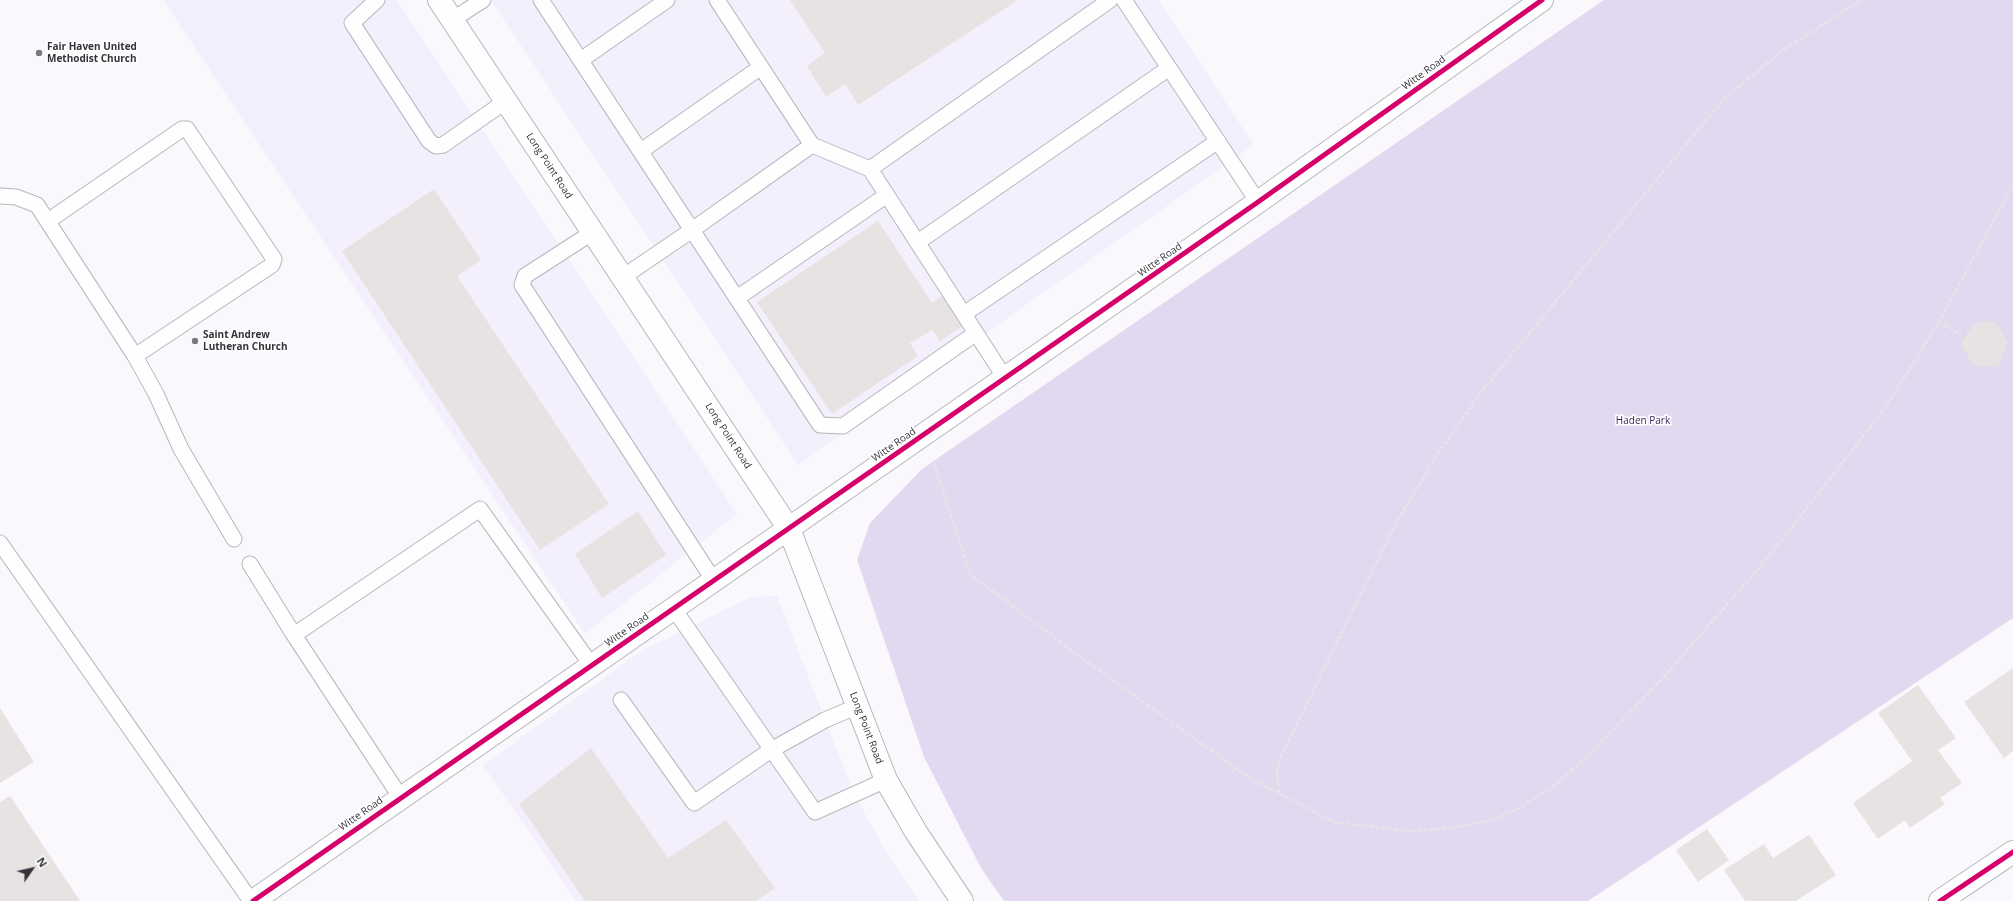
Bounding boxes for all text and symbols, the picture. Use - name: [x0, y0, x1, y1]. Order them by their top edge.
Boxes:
- place label: Fair Haven United Methodist Church: [47, 41, 137, 64]
- marker: Fair Haven United Methodist Church: [34, 48, 44, 58]
- street label: Witte Road: [1400, 53, 1448, 93]
- street label: Long Point Road: [523, 131, 575, 201]
- street label: Witte Road: [1136, 240, 1184, 280]
- place label: Saint Andrew Lutheran Church: [203, 329, 288, 352]
- marker: Saint Andrew Lutheran Church: [190, 336, 200, 346]
- street label: Long Point Road: [702, 401, 754, 471]
- park label: Haden Park: [1616, 415, 1670, 427]
- street label: Witte Road: [870, 425, 918, 465]
- street label: Witte Road: [603, 610, 651, 650]
- street label: Long Point Road: [847, 690, 885, 766]
- street label: Witte Road: [337, 794, 385, 834]
- north arrow: [12, 849, 52, 889]
- text: N: [34, 854, 51, 870]

